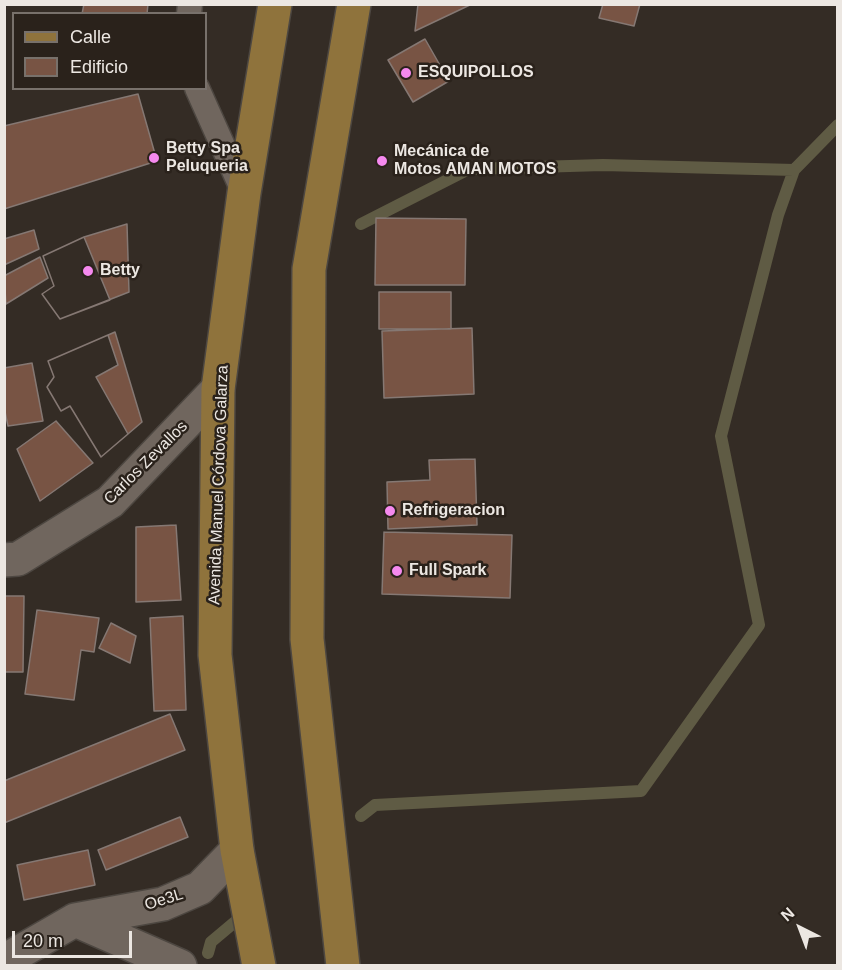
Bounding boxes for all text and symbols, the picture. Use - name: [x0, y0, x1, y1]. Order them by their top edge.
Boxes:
- legend: [12, 12, 207, 90]
- text: Calle: [70, 27, 111, 47]
- text: Edificio: [70, 57, 128, 77]
- place label: ESQUIPOLLOS: [418, 63, 534, 83]
- marker: ESQUIPOLLOS: [399, 66, 413, 80]
- place label: Betty Spa Peluqueria: [166, 139, 248, 177]
- place label: Mecánica de Motos AMAN MOTOS: [394, 142, 556, 180]
- marker: Betty Spa Peluqueria: [147, 151, 161, 165]
- marker: Mecánica de Motos AMAN MOTOS: [375, 154, 389, 168]
- place label: Betty: [100, 261, 140, 281]
- marker: Betty: [81, 264, 95, 278]
- street label: Avenida Manuel Córdova Galarza: [205, 365, 233, 605]
- street label: Carlos Zevallos: [100, 417, 192, 509]
- place label: Refrigeracion: [402, 501, 505, 521]
- marker: Refrigeracion: [383, 504, 397, 518]
- place label: Full Spark: [409, 561, 486, 581]
- marker: Full Spark: [390, 564, 404, 578]
- street label: Oe3L: [142, 885, 186, 915]
- north arrow: [770, 898, 830, 958]
- text: N: [778, 904, 798, 924]
- scale bar: [15, 919, 135, 957]
- text: 20 m: [23, 931, 63, 951]

